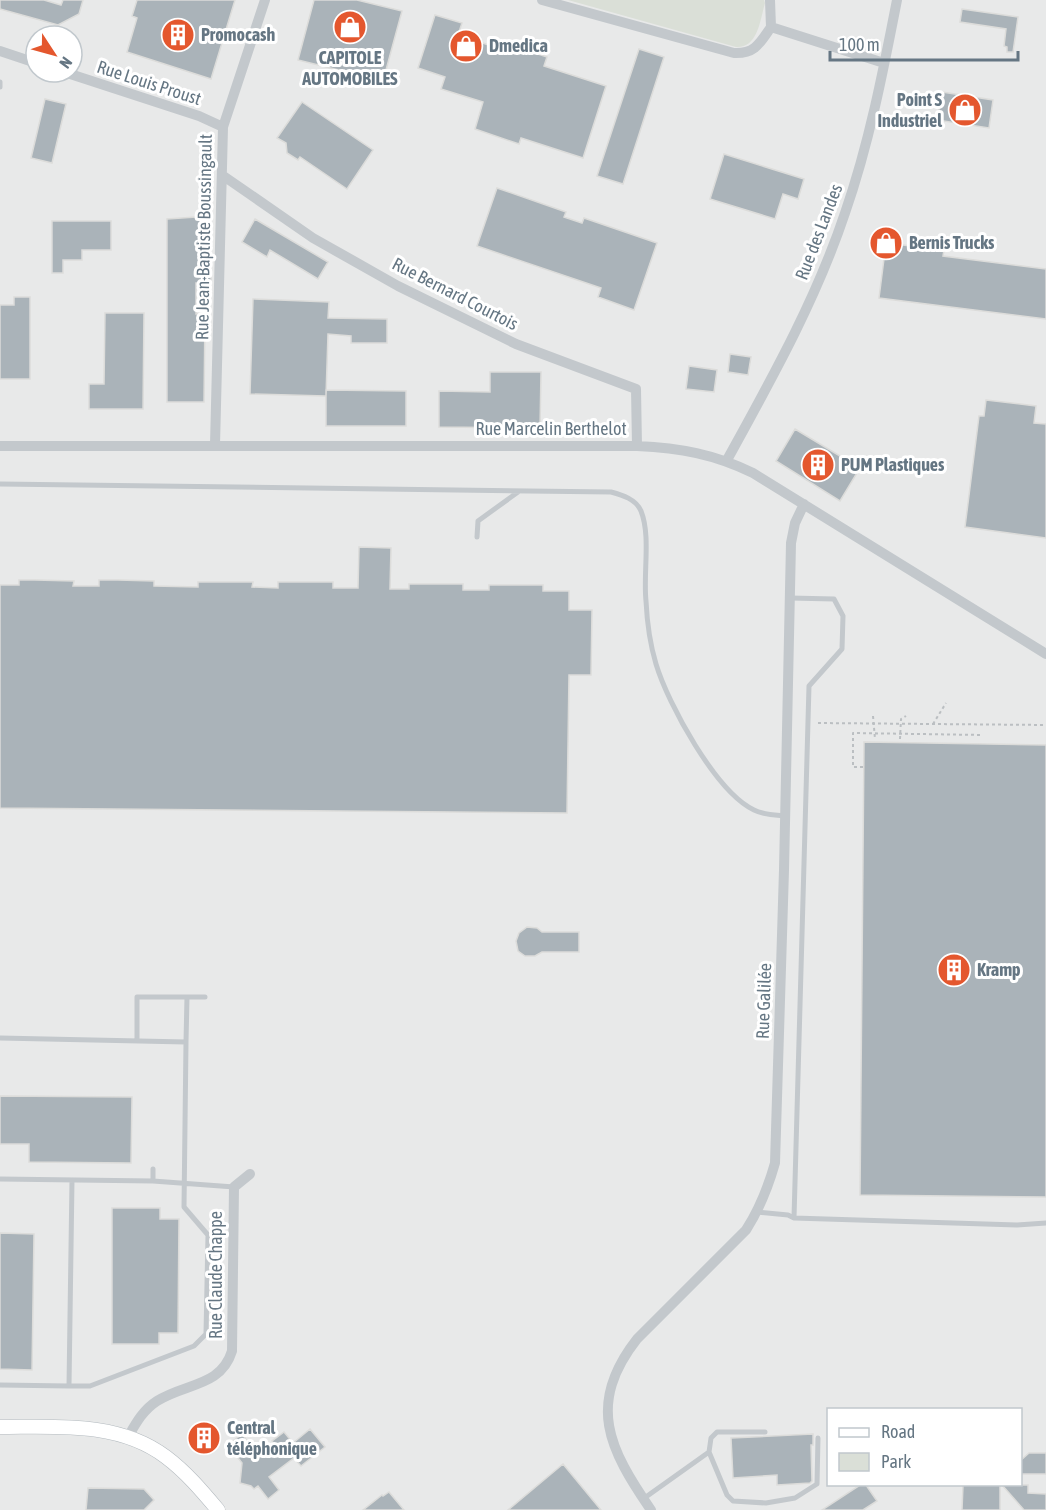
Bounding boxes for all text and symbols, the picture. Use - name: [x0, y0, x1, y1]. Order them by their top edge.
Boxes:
- shop icon: CAPITOLE AUTOMOBILES: [332, 9, 368, 45]
- building icon: Promocash: [160, 17, 196, 53]
- north arrow: [24, 24, 84, 84]
- place label: Promocash: [201, 24, 275, 45]
- scale bar: [830, 24, 1018, 62]
- shop icon: Dmedica: [448, 28, 484, 64]
- text: 100 m: [839, 34, 880, 55]
- place label: Dmedica: [489, 35, 548, 56]
- place label: CAPITOLE AUTOMOBILES: [301, 47, 398, 89]
- text: N: [56, 54, 76, 72]
- street label: Rue Louis Proust: [94, 56, 204, 109]
- place label: Point S Industriel: [878, 89, 942, 131]
- shop icon: Point S Industriel: [947, 92, 983, 128]
- street label: Rue Jean-Baptiste Boussingault: [191, 134, 216, 340]
- street label: Rue des Landes: [791, 181, 846, 283]
- shop icon: Bernis Trucks: [868, 225, 904, 261]
- place label: Bernis Trucks: [909, 232, 995, 253]
- street label: Rue Bernard Courtois: [389, 253, 522, 334]
- street label: Rue Marcelin Berthelot: [475, 418, 627, 439]
- building icon: PUM Plastiques: [800, 447, 836, 483]
- place label: PUM Plastiques: [841, 454, 945, 475]
- building icon: Kramp: [936, 952, 972, 988]
- place label: Kramp: [977, 959, 1021, 980]
- street label: Rue Galilée: [752, 963, 775, 1039]
- street label: Rue Claude Chappe: [205, 1211, 226, 1339]
- legend: [827, 1408, 1022, 1486]
- place label: Central téléphonique: [226, 1417, 317, 1459]
- building icon: Central téléphonique: [186, 1420, 222, 1456]
- text: Road: [881, 1421, 915, 1442]
- text: Park: [881, 1451, 911, 1472]

